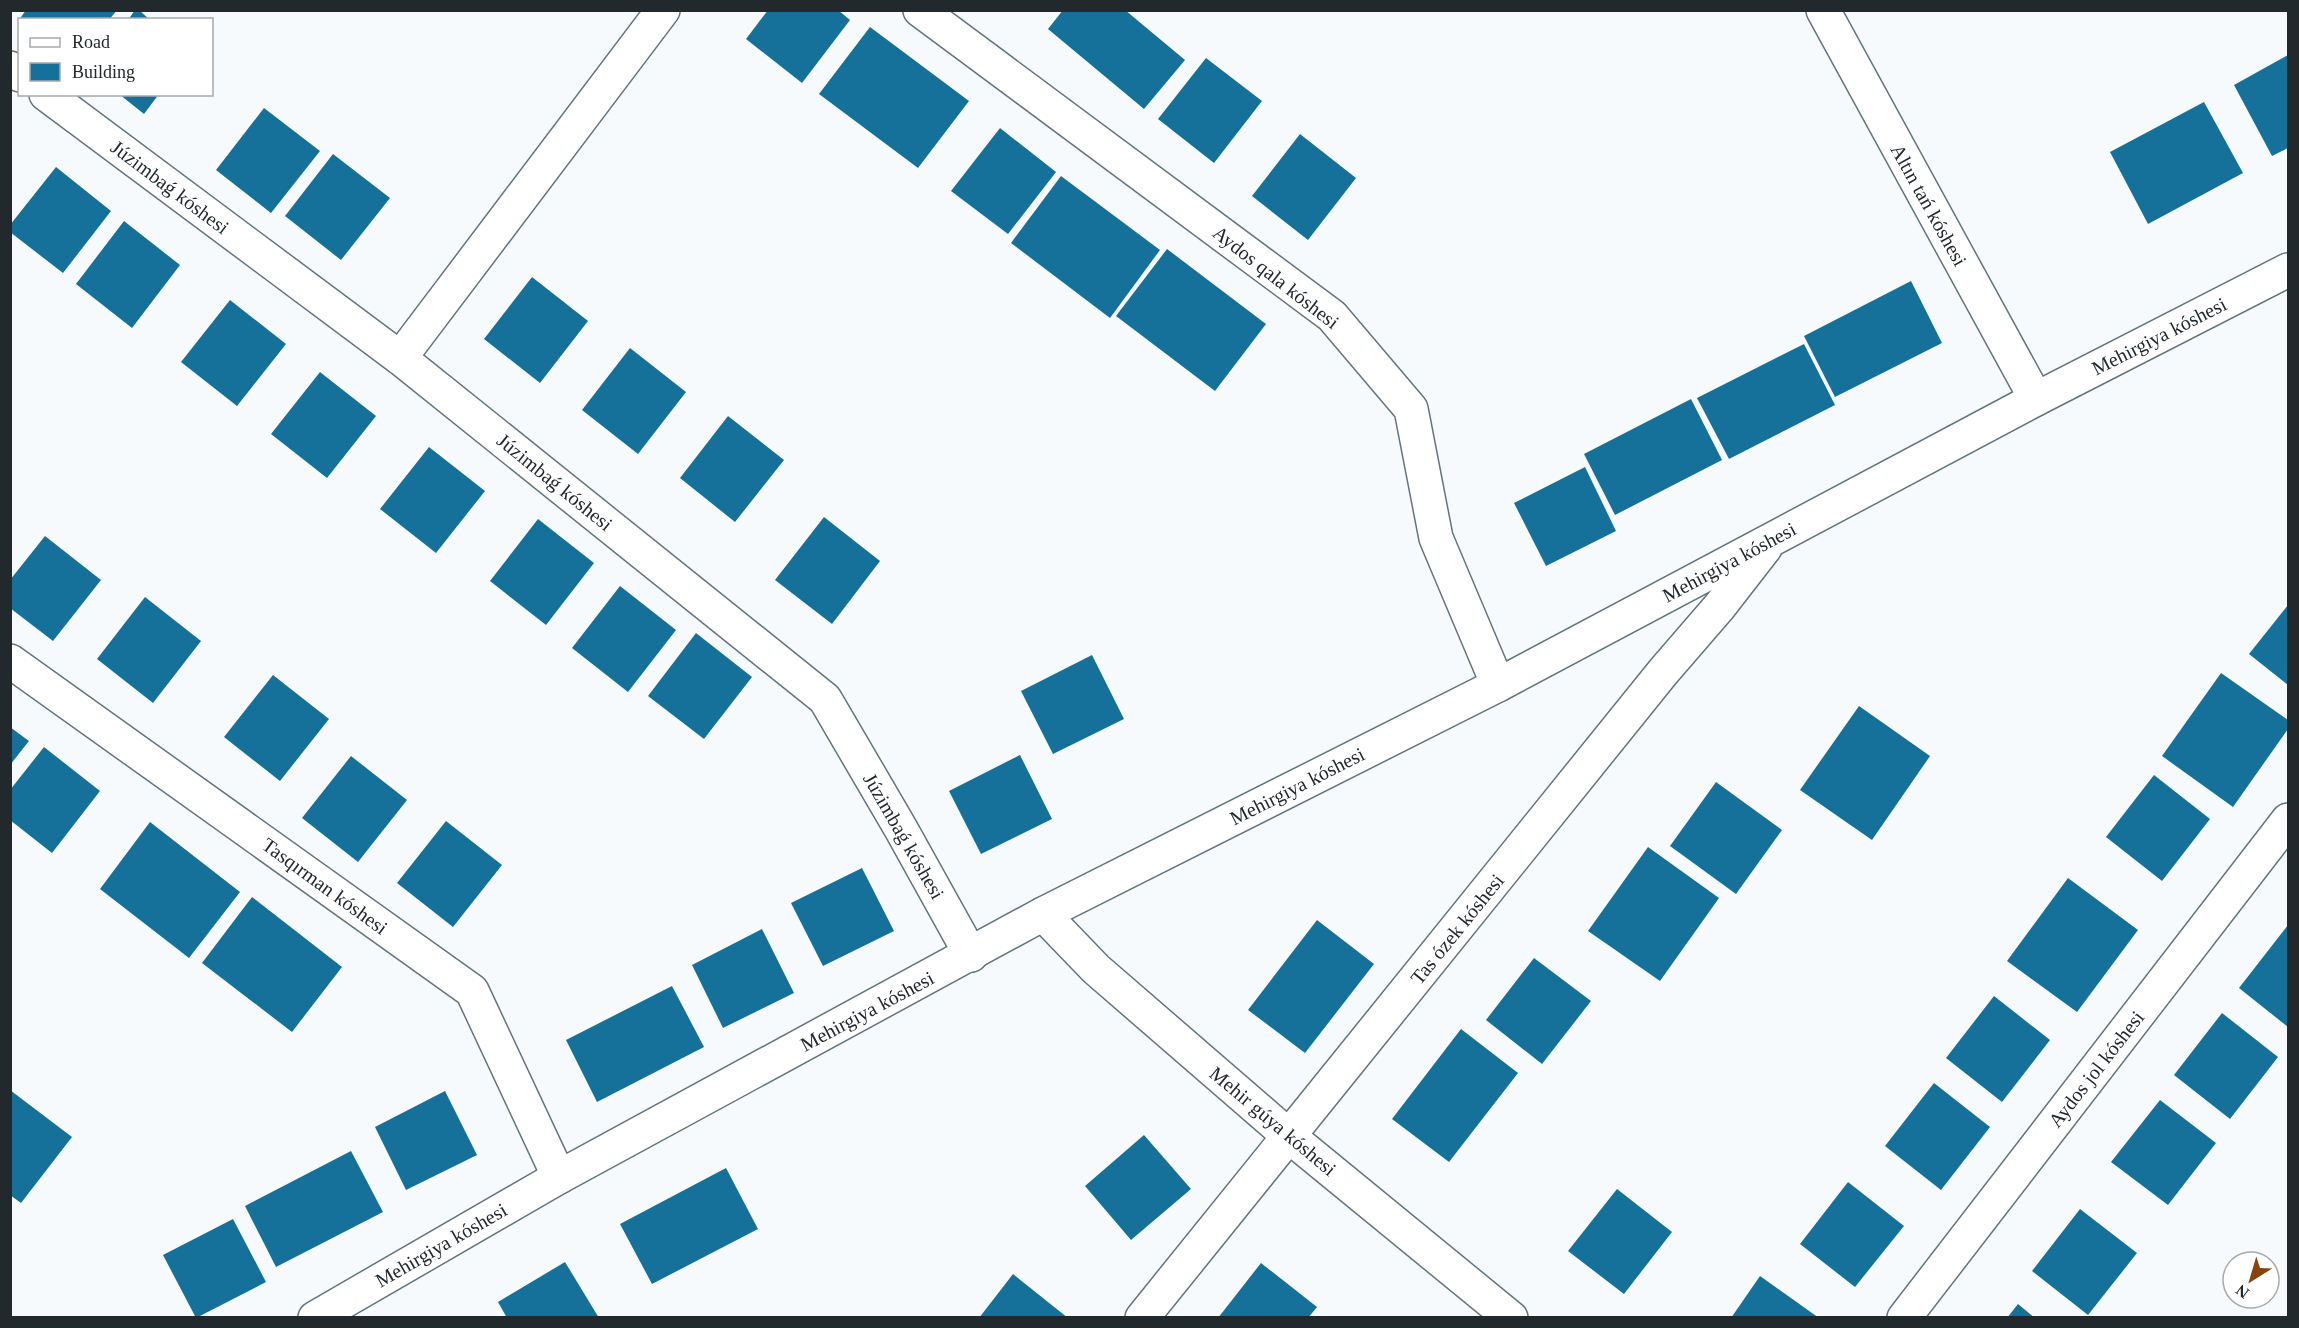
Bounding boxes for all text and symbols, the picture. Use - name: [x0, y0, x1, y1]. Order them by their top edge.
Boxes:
- legend: [18, 18, 213, 96]
- text: Road: [72, 32, 110, 52]
- text: Building: [72, 62, 135, 82]
- street label: Júzimbaǵ kóshesi: [106, 136, 234, 239]
- street label: Altın tań kóshesi: [1887, 140, 1972, 270]
- street label: Aydos qala kóshesi: [1208, 221, 1344, 334]
- street label: Mehirgiya kóshesi: [2088, 292, 2231, 380]
- street label: Júzimbaǵ kóshesi: [492, 429, 617, 536]
- street label: Mehirgiya kóshesi: [1659, 517, 1800, 607]
- street label: Mehirgiya kóshesi: [1226, 742, 1369, 830]
- street label: Júzimbaǵ kóshesi: [858, 769, 949, 904]
- street label: Tasqırman kóshesi: [258, 833, 392, 940]
- street label: Tas ózek kóshesi: [1406, 869, 1508, 988]
- street label: Mehirgiya kóshesi: [797, 966, 938, 1056]
- street label: Aydos jol kóshesi: [2044, 1006, 2149, 1132]
- street label: Mehir gúyа kóshesi: [1205, 1062, 1341, 1181]
- street label: Mehirgiya kóshesi: [371, 1198, 511, 1292]
- north arrow: [2221, 1250, 2281, 1310]
- text: N: [2232, 1281, 2252, 1302]

